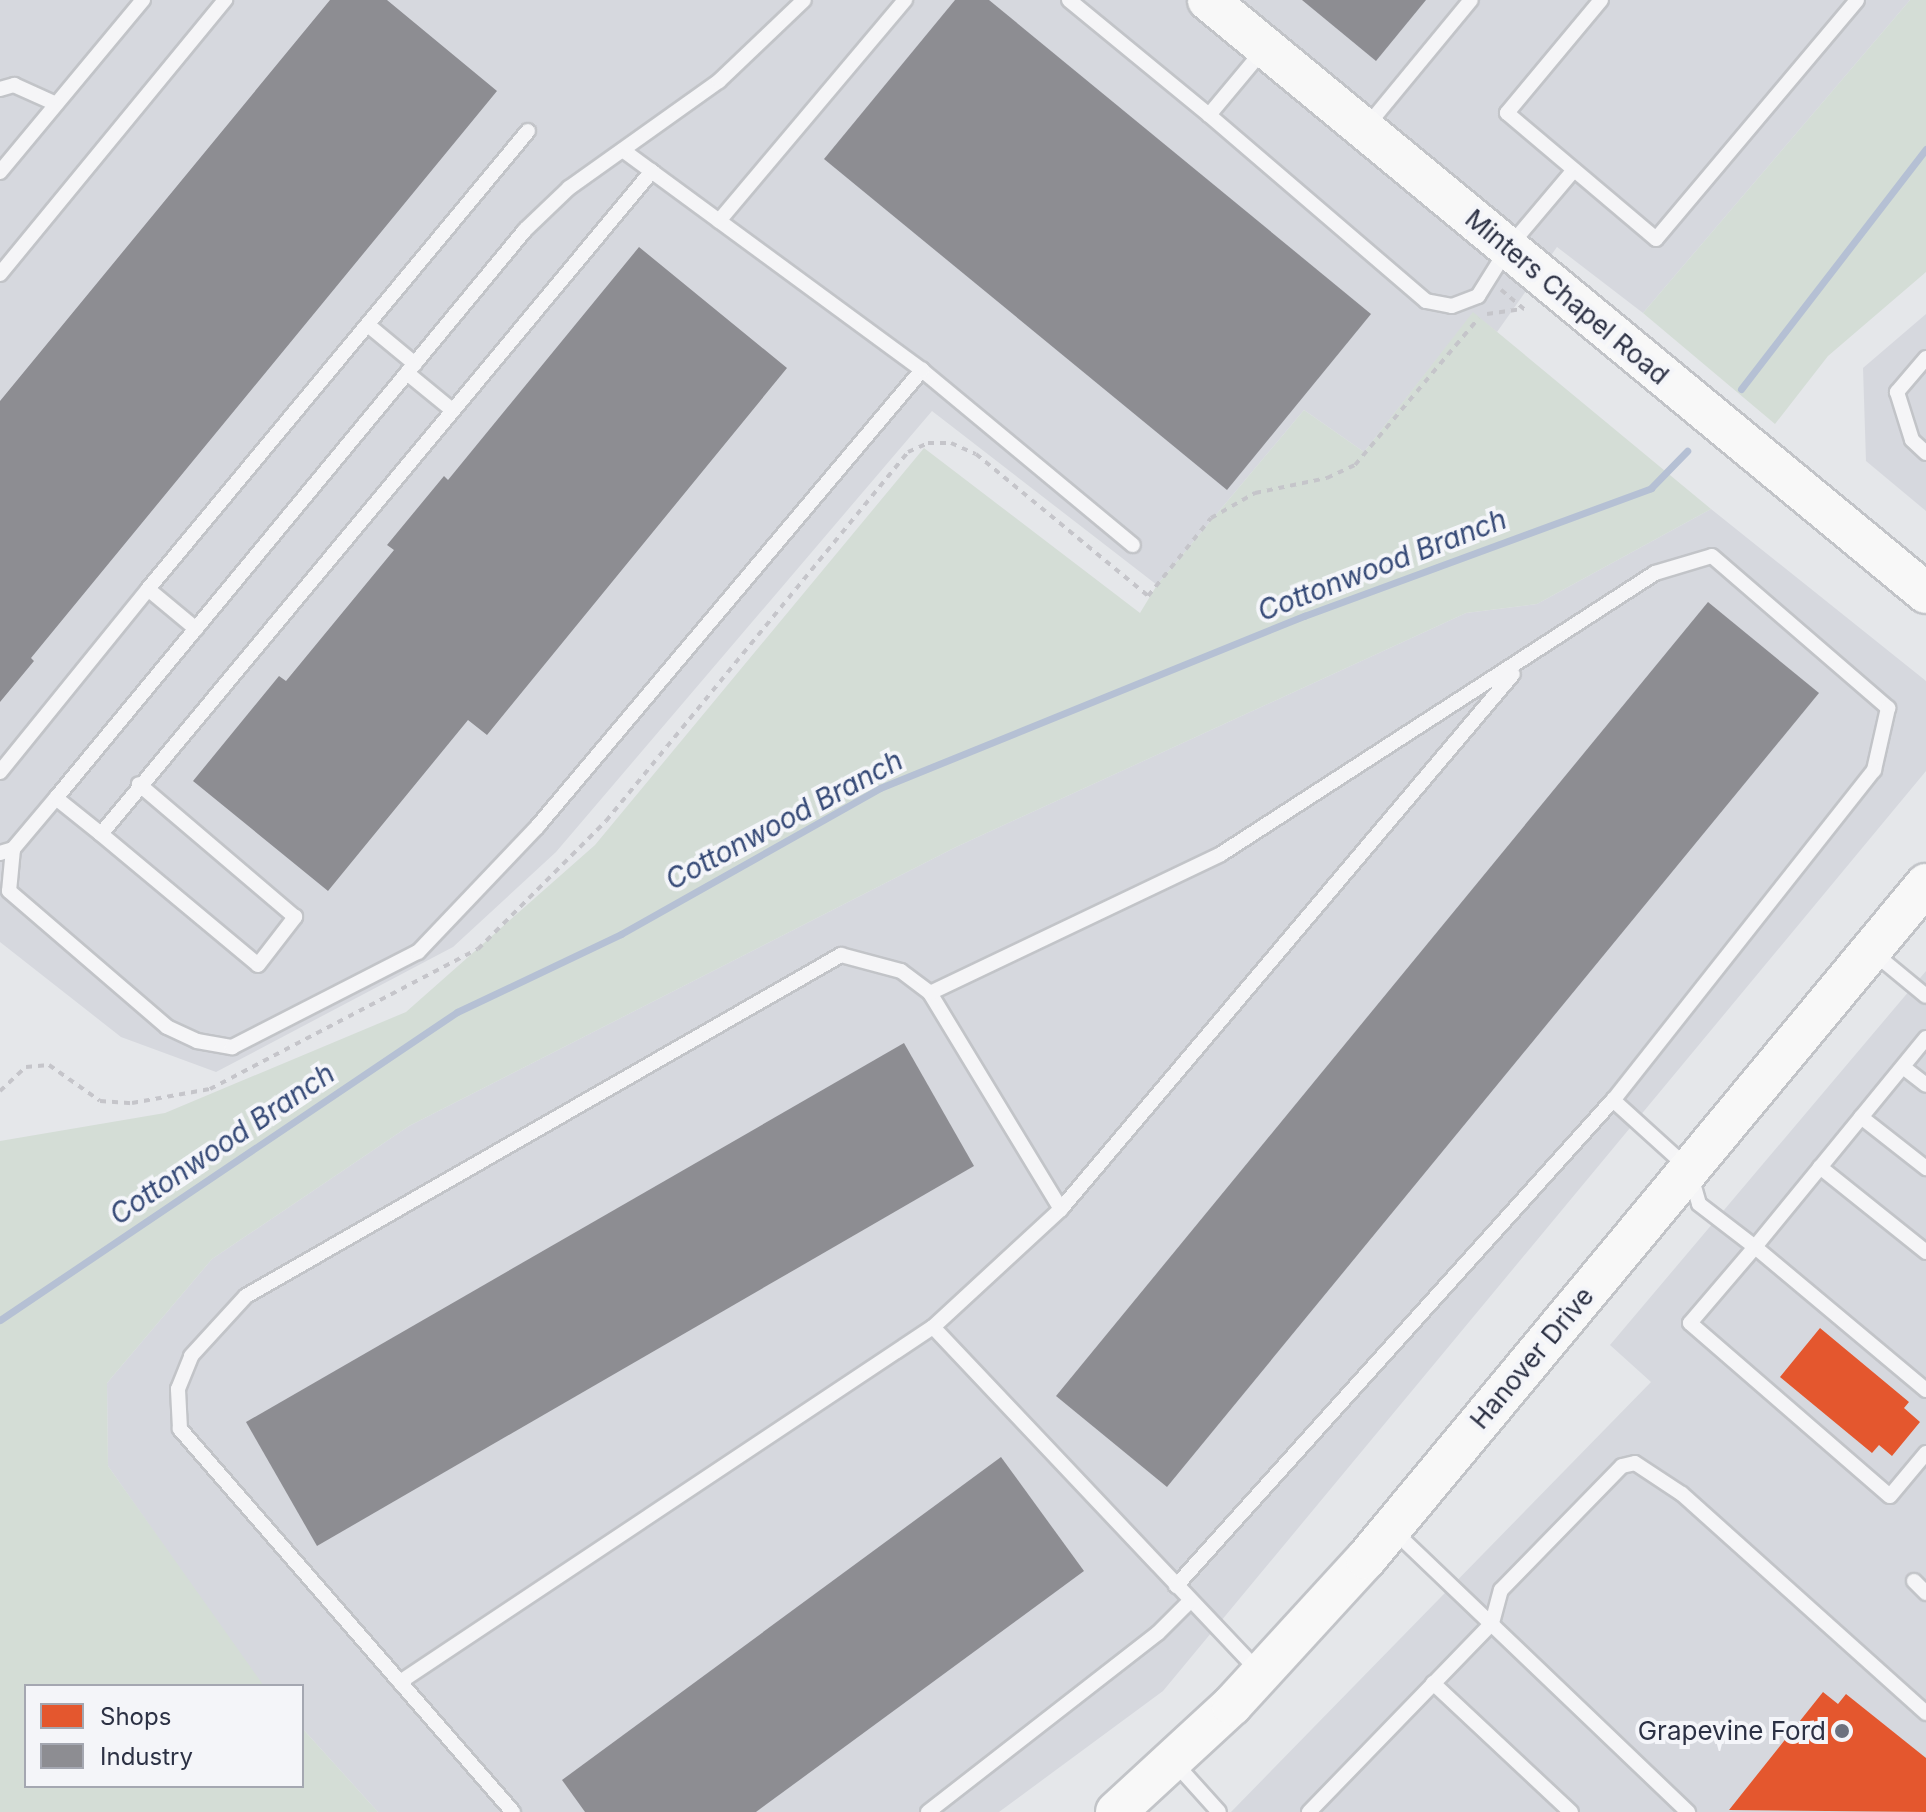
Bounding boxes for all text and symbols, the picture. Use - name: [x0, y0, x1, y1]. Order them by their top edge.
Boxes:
- street label: Minters Chapel Road: [1459, 203, 1675, 391]
- water label: Cottonwood Branch: [1253, 502, 1511, 628]
- water label: Cottonwood Branch: [660, 743, 908, 897]
- water label: Cottonwood Branch: [103, 1056, 341, 1232]
- street label: Hanover Drive: [1464, 1281, 1600, 1435]
- legend: [24, 1684, 304, 1788]
- text: Shops: [100, 1702, 171, 1731]
- place label: Grapevine Ford: [1638, 1715, 1826, 1747]
- marker: Grapevine Ford: [1833, 1722, 1851, 1740]
- text: Industry: [100, 1742, 193, 1771]

